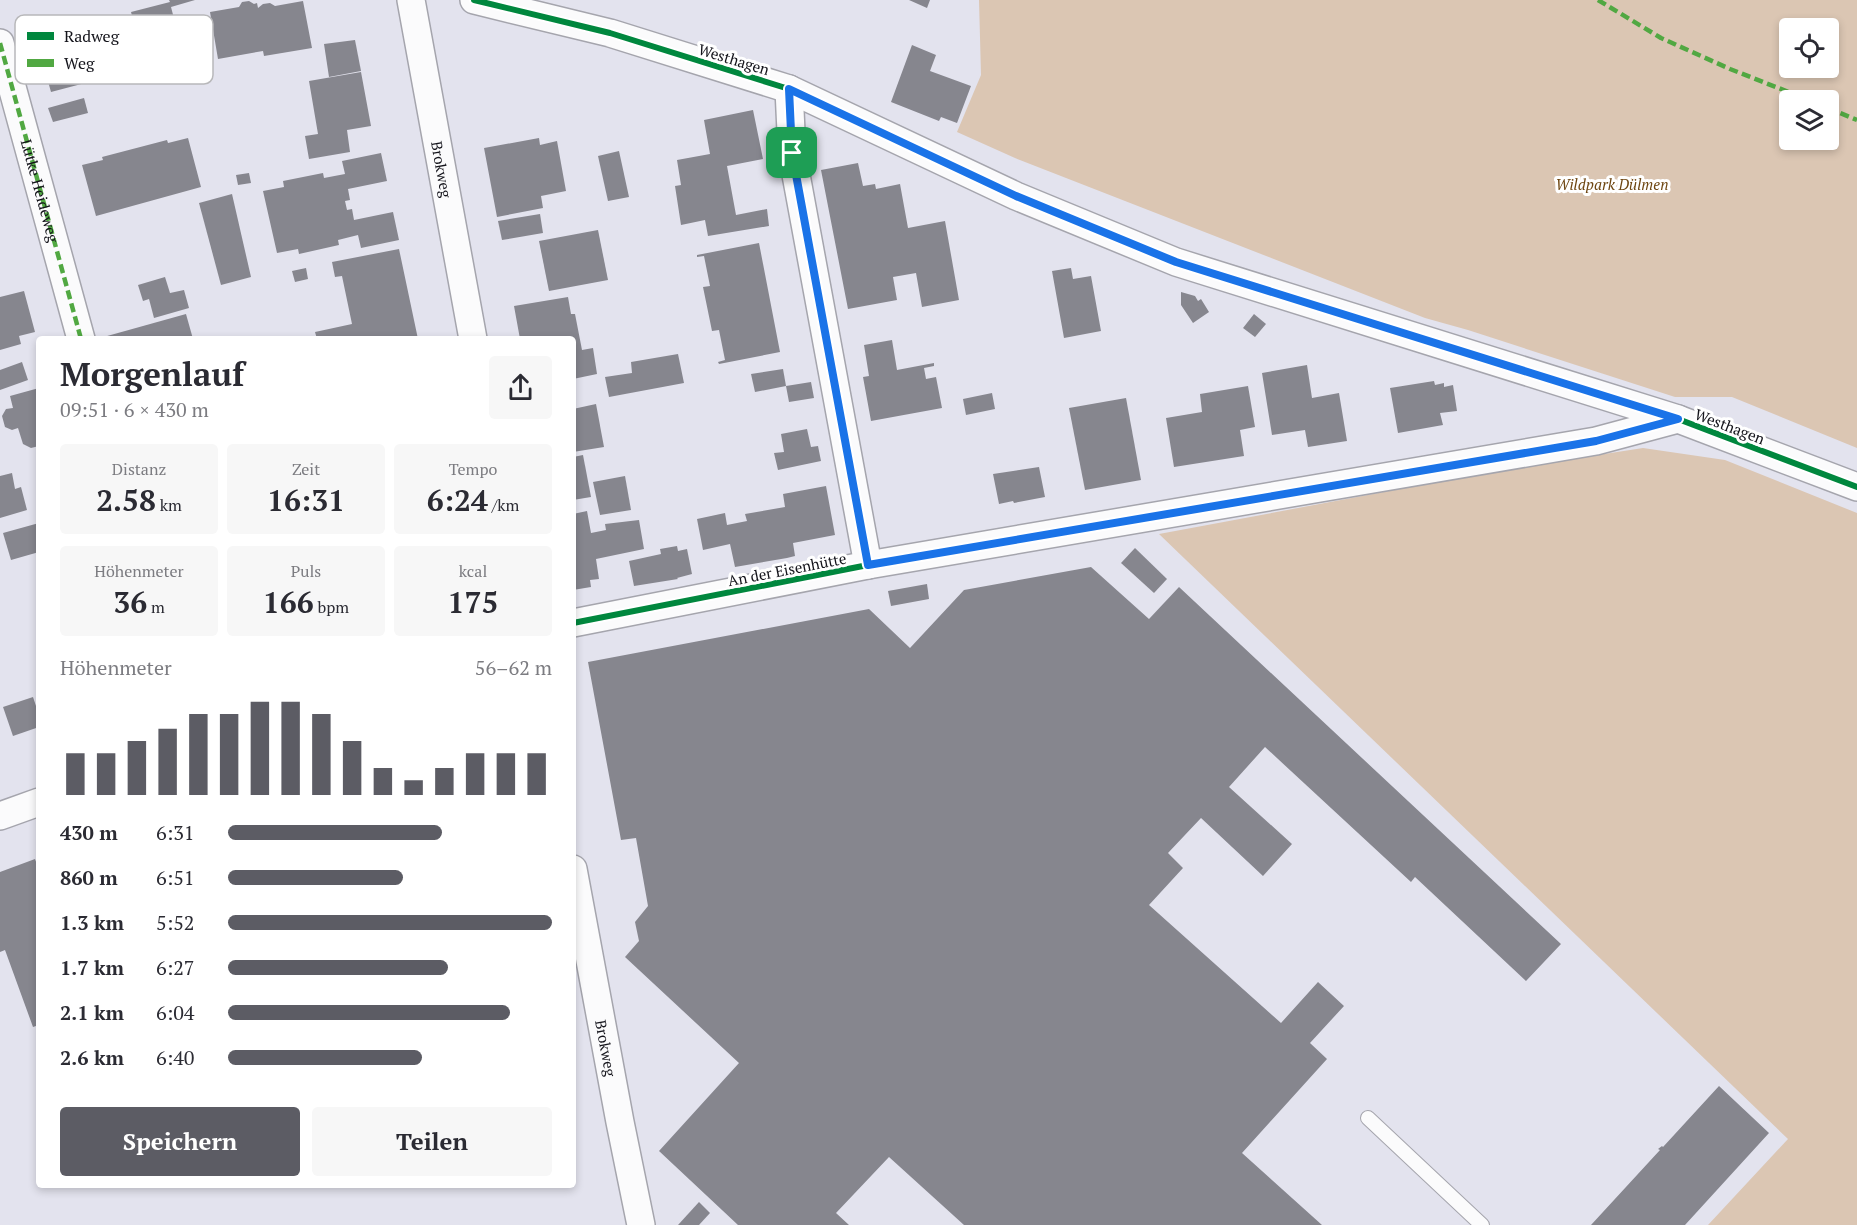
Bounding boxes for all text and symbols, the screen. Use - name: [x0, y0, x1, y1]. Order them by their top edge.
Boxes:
- legend: [15, 15, 213, 84]
- map controls: [1779, 18, 1839, 150]
- button: locate: [1779, 18, 1839, 78]
- text: Radweg: [64, 25, 120, 47]
- street label: Westhagen: [696, 39, 772, 79]
- text: Weg: [64, 52, 95, 74]
- button: layers: [1779, 90, 1839, 150]
- pin: [766, 127, 817, 178]
- icon: arrive: [775, 136, 808, 169]
- street label: Lütke Heideweg: [17, 137, 64, 246]
- street label: Brokweg: [427, 139, 457, 200]
- park label: Wildpark Dülmen: [1556, 174, 1668, 194]
- text: Morgenlauf: [60, 352, 244, 395]
- button: share: [489, 356, 552, 419]
- text: 09:51 · 6 × 430 m: [60, 396, 209, 423]
- street label: Westhagen: [1692, 404, 1768, 449]
- text: Distanz: [112, 458, 166, 480]
- text: Zeit: [292, 458, 320, 480]
- text: Tempo: [449, 458, 497, 480]
- text: 2.58: [96, 480, 156, 520]
- text: 16:31: [267, 480, 345, 520]
- text: 6:24: [427, 480, 488, 520]
- text: km: [156, 494, 182, 516]
- text: /km: [488, 494, 519, 516]
- street label: An der Eisenhütte: [726, 548, 848, 590]
- text: Höhenmeter: [94, 560, 184, 582]
- text: Puls: [291, 560, 321, 582]
- text: kcal: [459, 560, 487, 582]
- text: 36: [113, 582, 147, 622]
- text: 166: [263, 582, 314, 622]
- text: 175: [448, 582, 498, 622]
- text: m: [147, 596, 165, 618]
- text: bpm: [314, 596, 349, 618]
- text: Höhenmeter: [60, 654, 172, 681]
- text: 56–62 m: [475, 654, 552, 681]
- text: 430 m: [60, 819, 118, 846]
- text: 6:31: [156, 819, 195, 846]
- text: 860 m: [60, 864, 118, 891]
- text: 6:51: [156, 864, 195, 891]
- text: 1.3 km: [60, 909, 124, 936]
- text: 5:52: [156, 909, 195, 936]
- text: 1.7 km: [60, 954, 124, 981]
- text: 6:27: [156, 954, 195, 981]
- text: 2.1 km: [60, 999, 124, 1026]
- text: 6:04: [156, 999, 195, 1026]
- street label: Brokweg: [591, 1018, 622, 1079]
- text: 2.6 km: [60, 1044, 124, 1071]
- text: 6:40: [156, 1044, 195, 1071]
- button: Speichern: [60, 1107, 300, 1176]
- button: Teilen: [312, 1107, 552, 1176]

